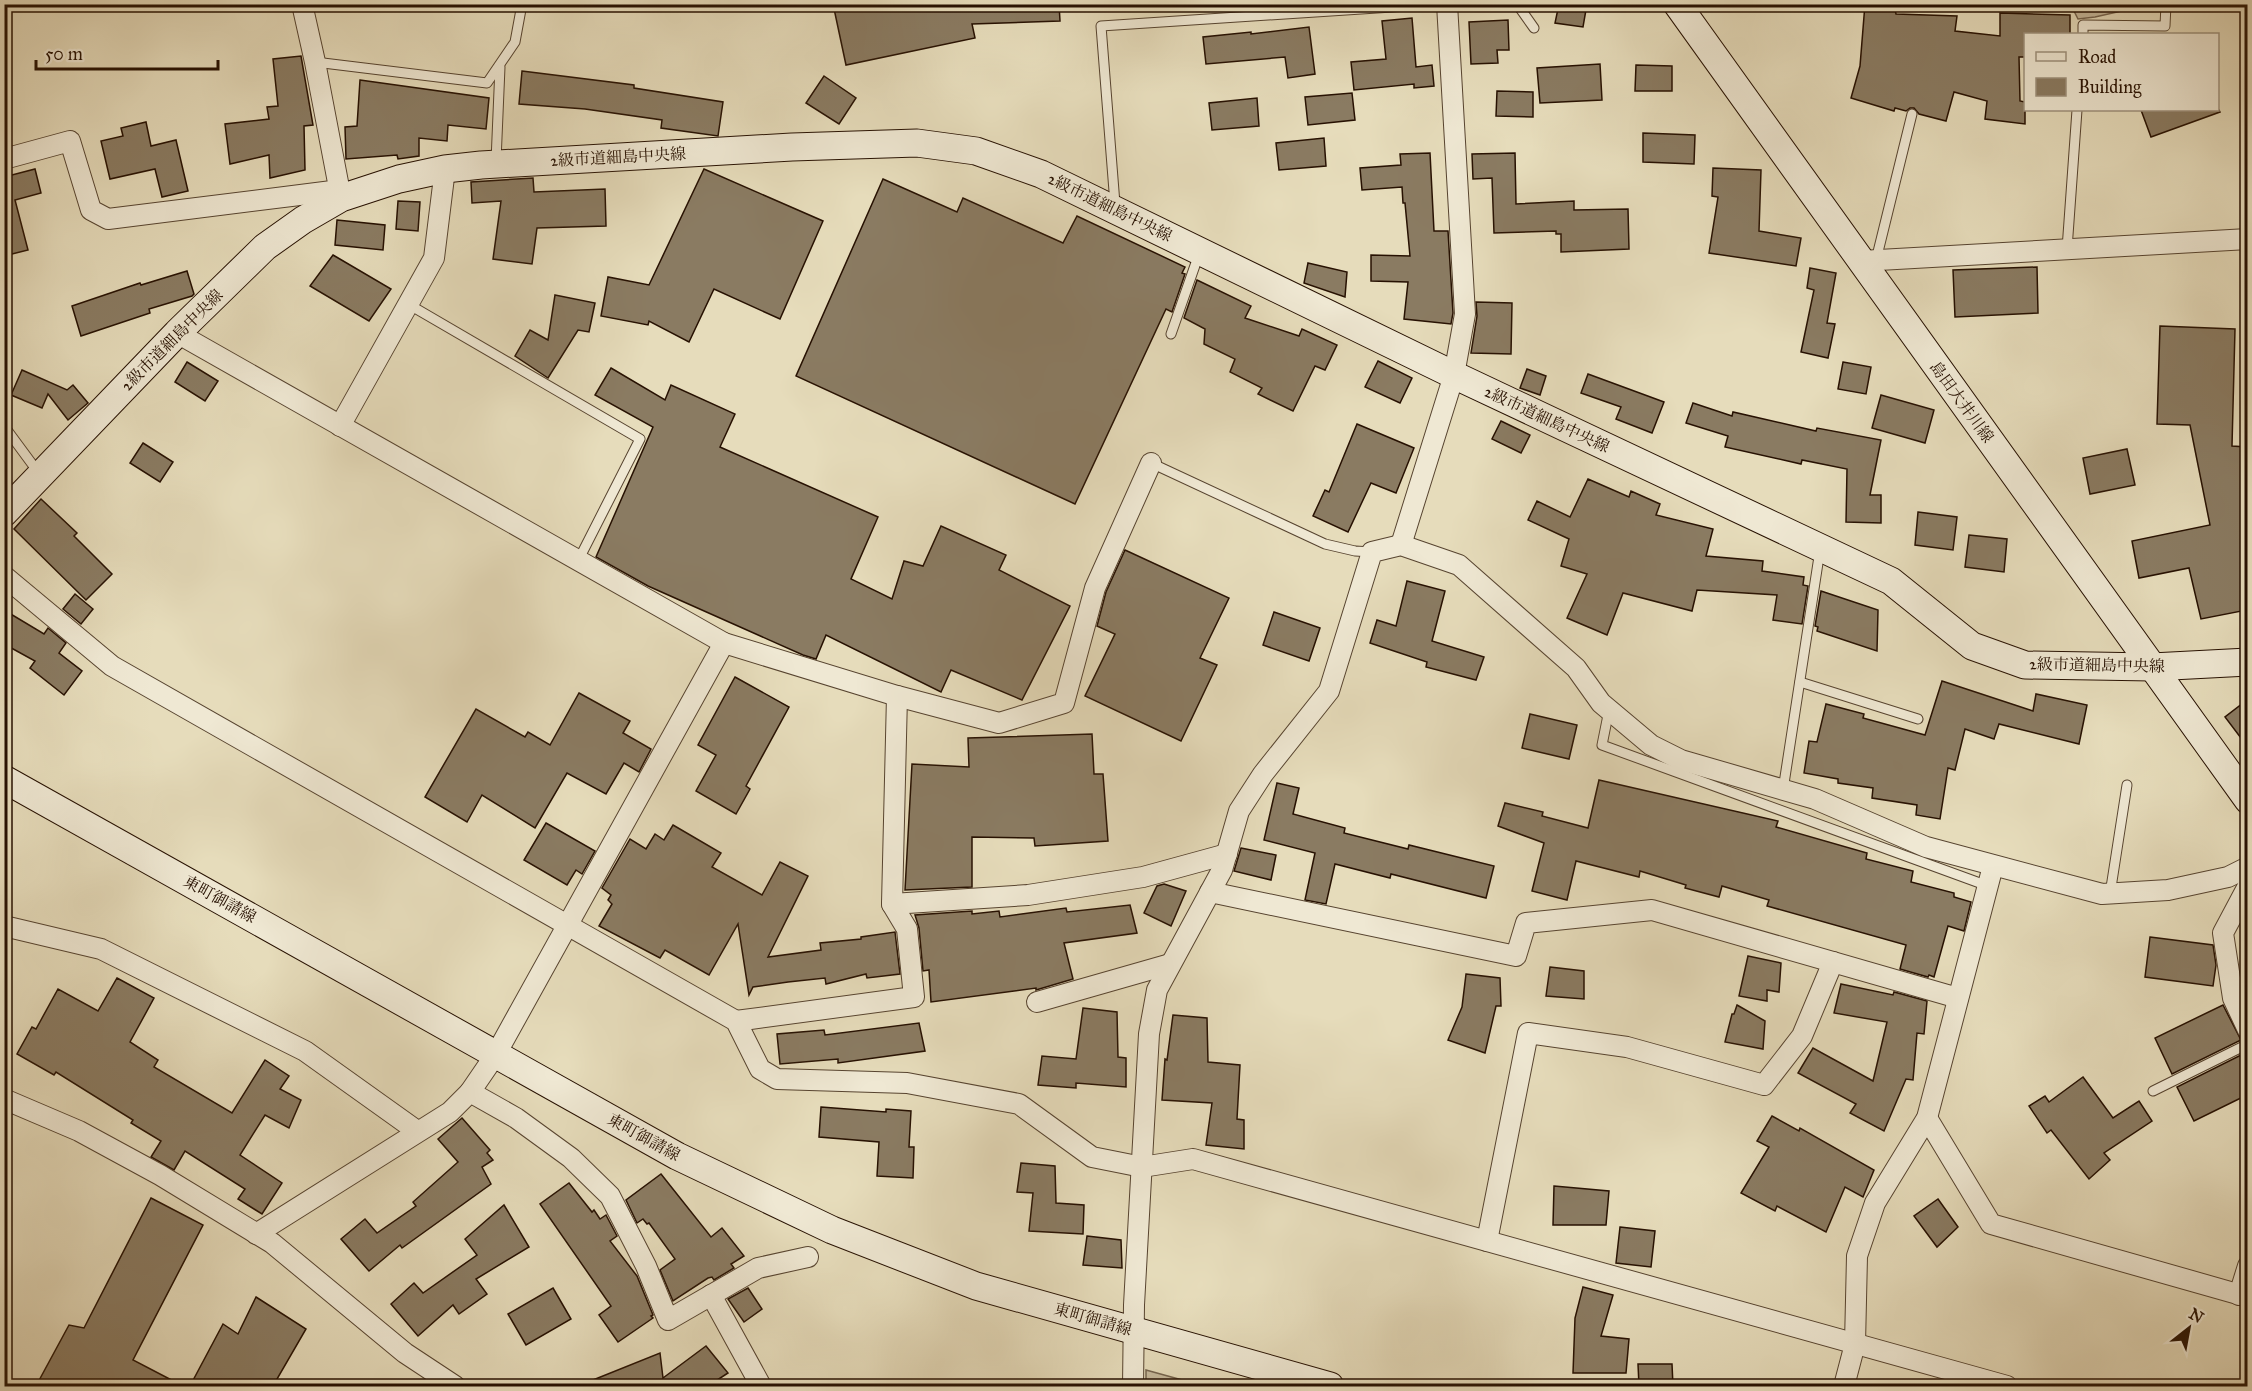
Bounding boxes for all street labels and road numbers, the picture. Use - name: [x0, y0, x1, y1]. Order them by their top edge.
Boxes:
- street label: 2級市道細島中央線: [550, 144, 686, 170]
- street label: 2級市道細島中央線: [1045, 169, 1175, 245]
- street label: 2級市道細島中央線: [117, 285, 227, 395]
- street label: 島田大井川線: [1926, 358, 1998, 446]
- street label: 2級市道細島中央線: [1481, 382, 1613, 456]
- street label: 2級市道細島中央線: [2029, 654, 2165, 676]
- street label: 東町御請線: [180, 871, 260, 927]
- street label: 東町御請線: [604, 1109, 684, 1165]
- street label: 東町御請線: [1052, 1299, 1134, 1339]

